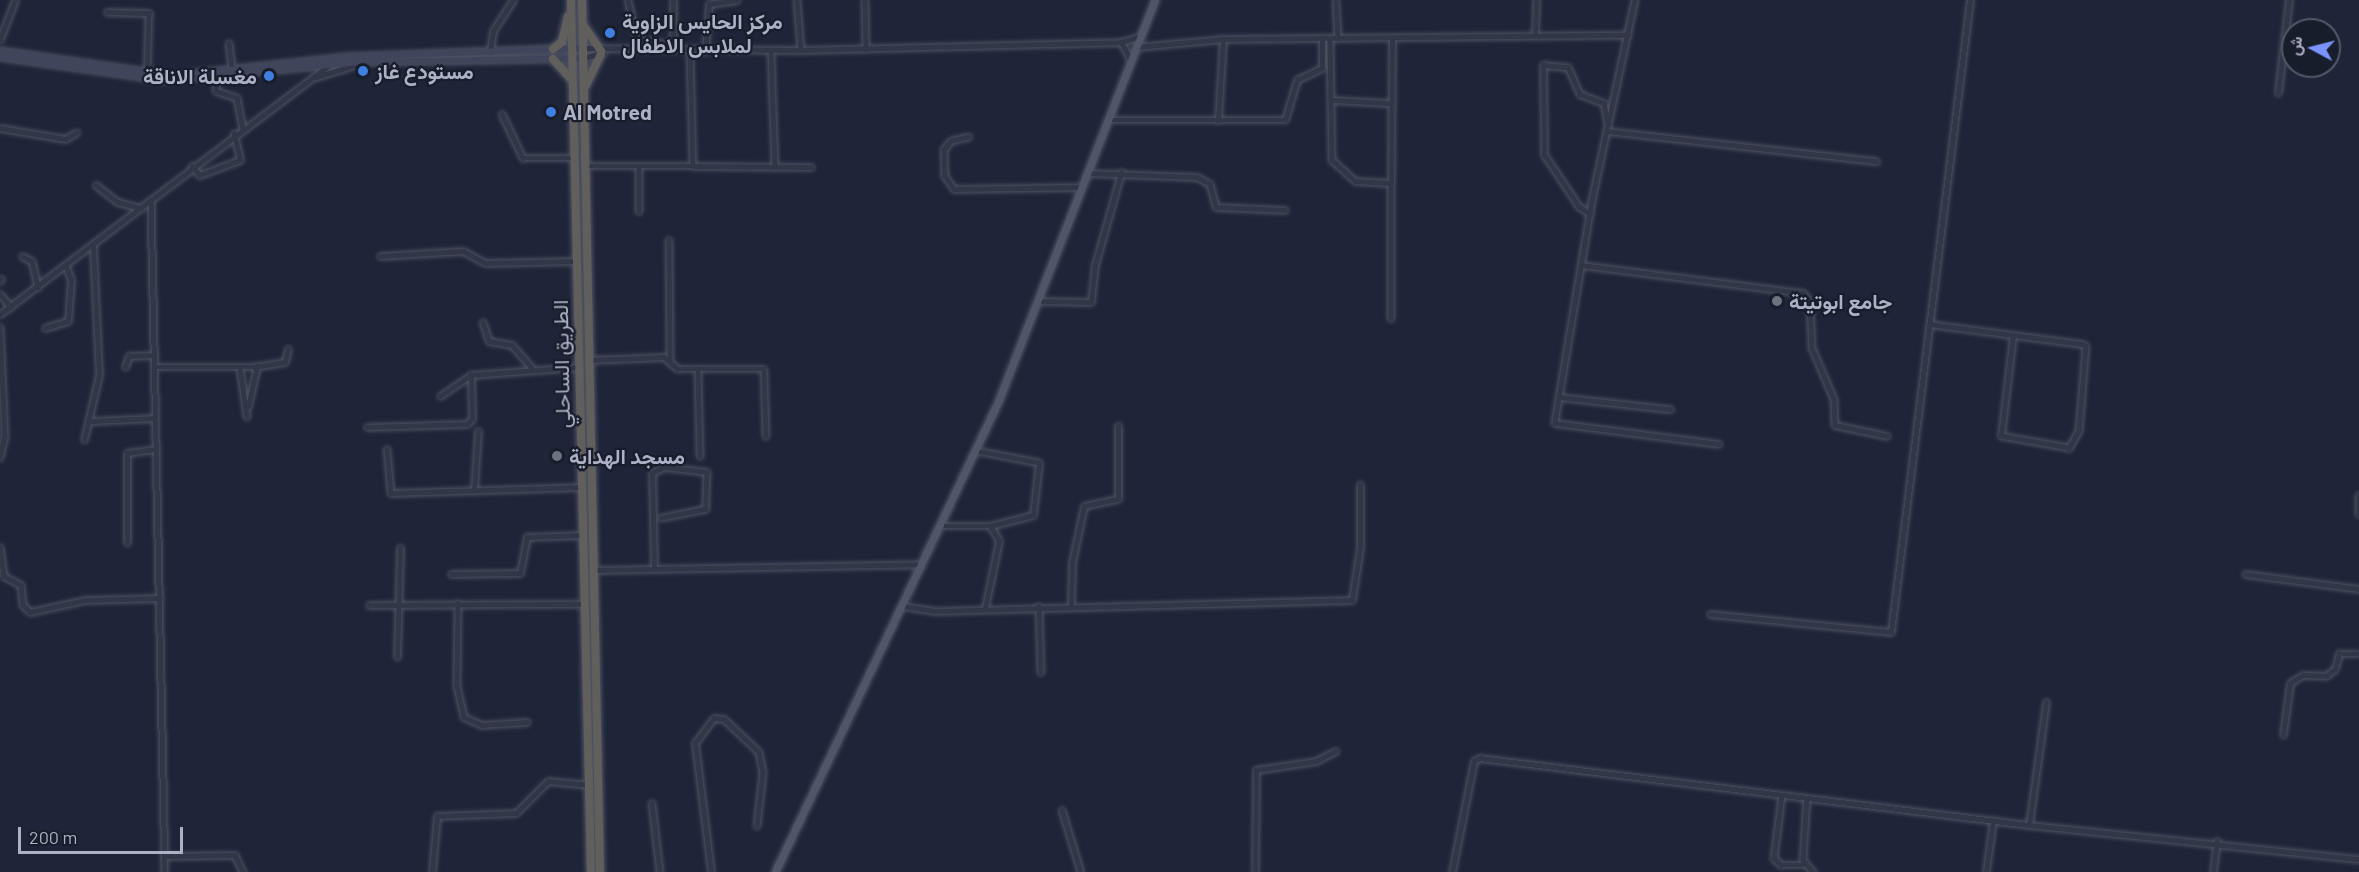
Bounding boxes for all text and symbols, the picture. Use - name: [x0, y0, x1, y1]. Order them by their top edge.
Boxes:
- place label: مركز الحايس الزاوية لملابس الاطفال: [622, 8, 783, 58]
- north arrow: [2281, 18, 2341, 78]
- marker: مركز الحايس الزاوية لملابس الاطفال: [603, 26, 617, 40]
- text: ش: [2284, 35, 2305, 57]
- place label: مستودع غاز: [375, 58, 474, 84]
- place label: مغسلة الاناقة: [143, 63, 257, 89]
- marker: مستودع غاز: [356, 64, 370, 78]
- marker: مغسلة الاناقة: [262, 69, 276, 83]
- place label: Al Motred: [563, 99, 652, 125]
- marker: Al Motred: [544, 105, 558, 119]
- place label: جامع ابوتيتة: [1789, 288, 1892, 314]
- marker: جامع ابوتيتة: [1770, 294, 1784, 308]
- street label: الطريق الساحلي: [547, 299, 575, 429]
- place label: مسجد الهداية: [569, 443, 685, 469]
- marker: مسجد الهداية: [550, 449, 564, 463]
- scale bar: [21, 815, 186, 853]
- text: 200 m: [29, 826, 77, 848]

